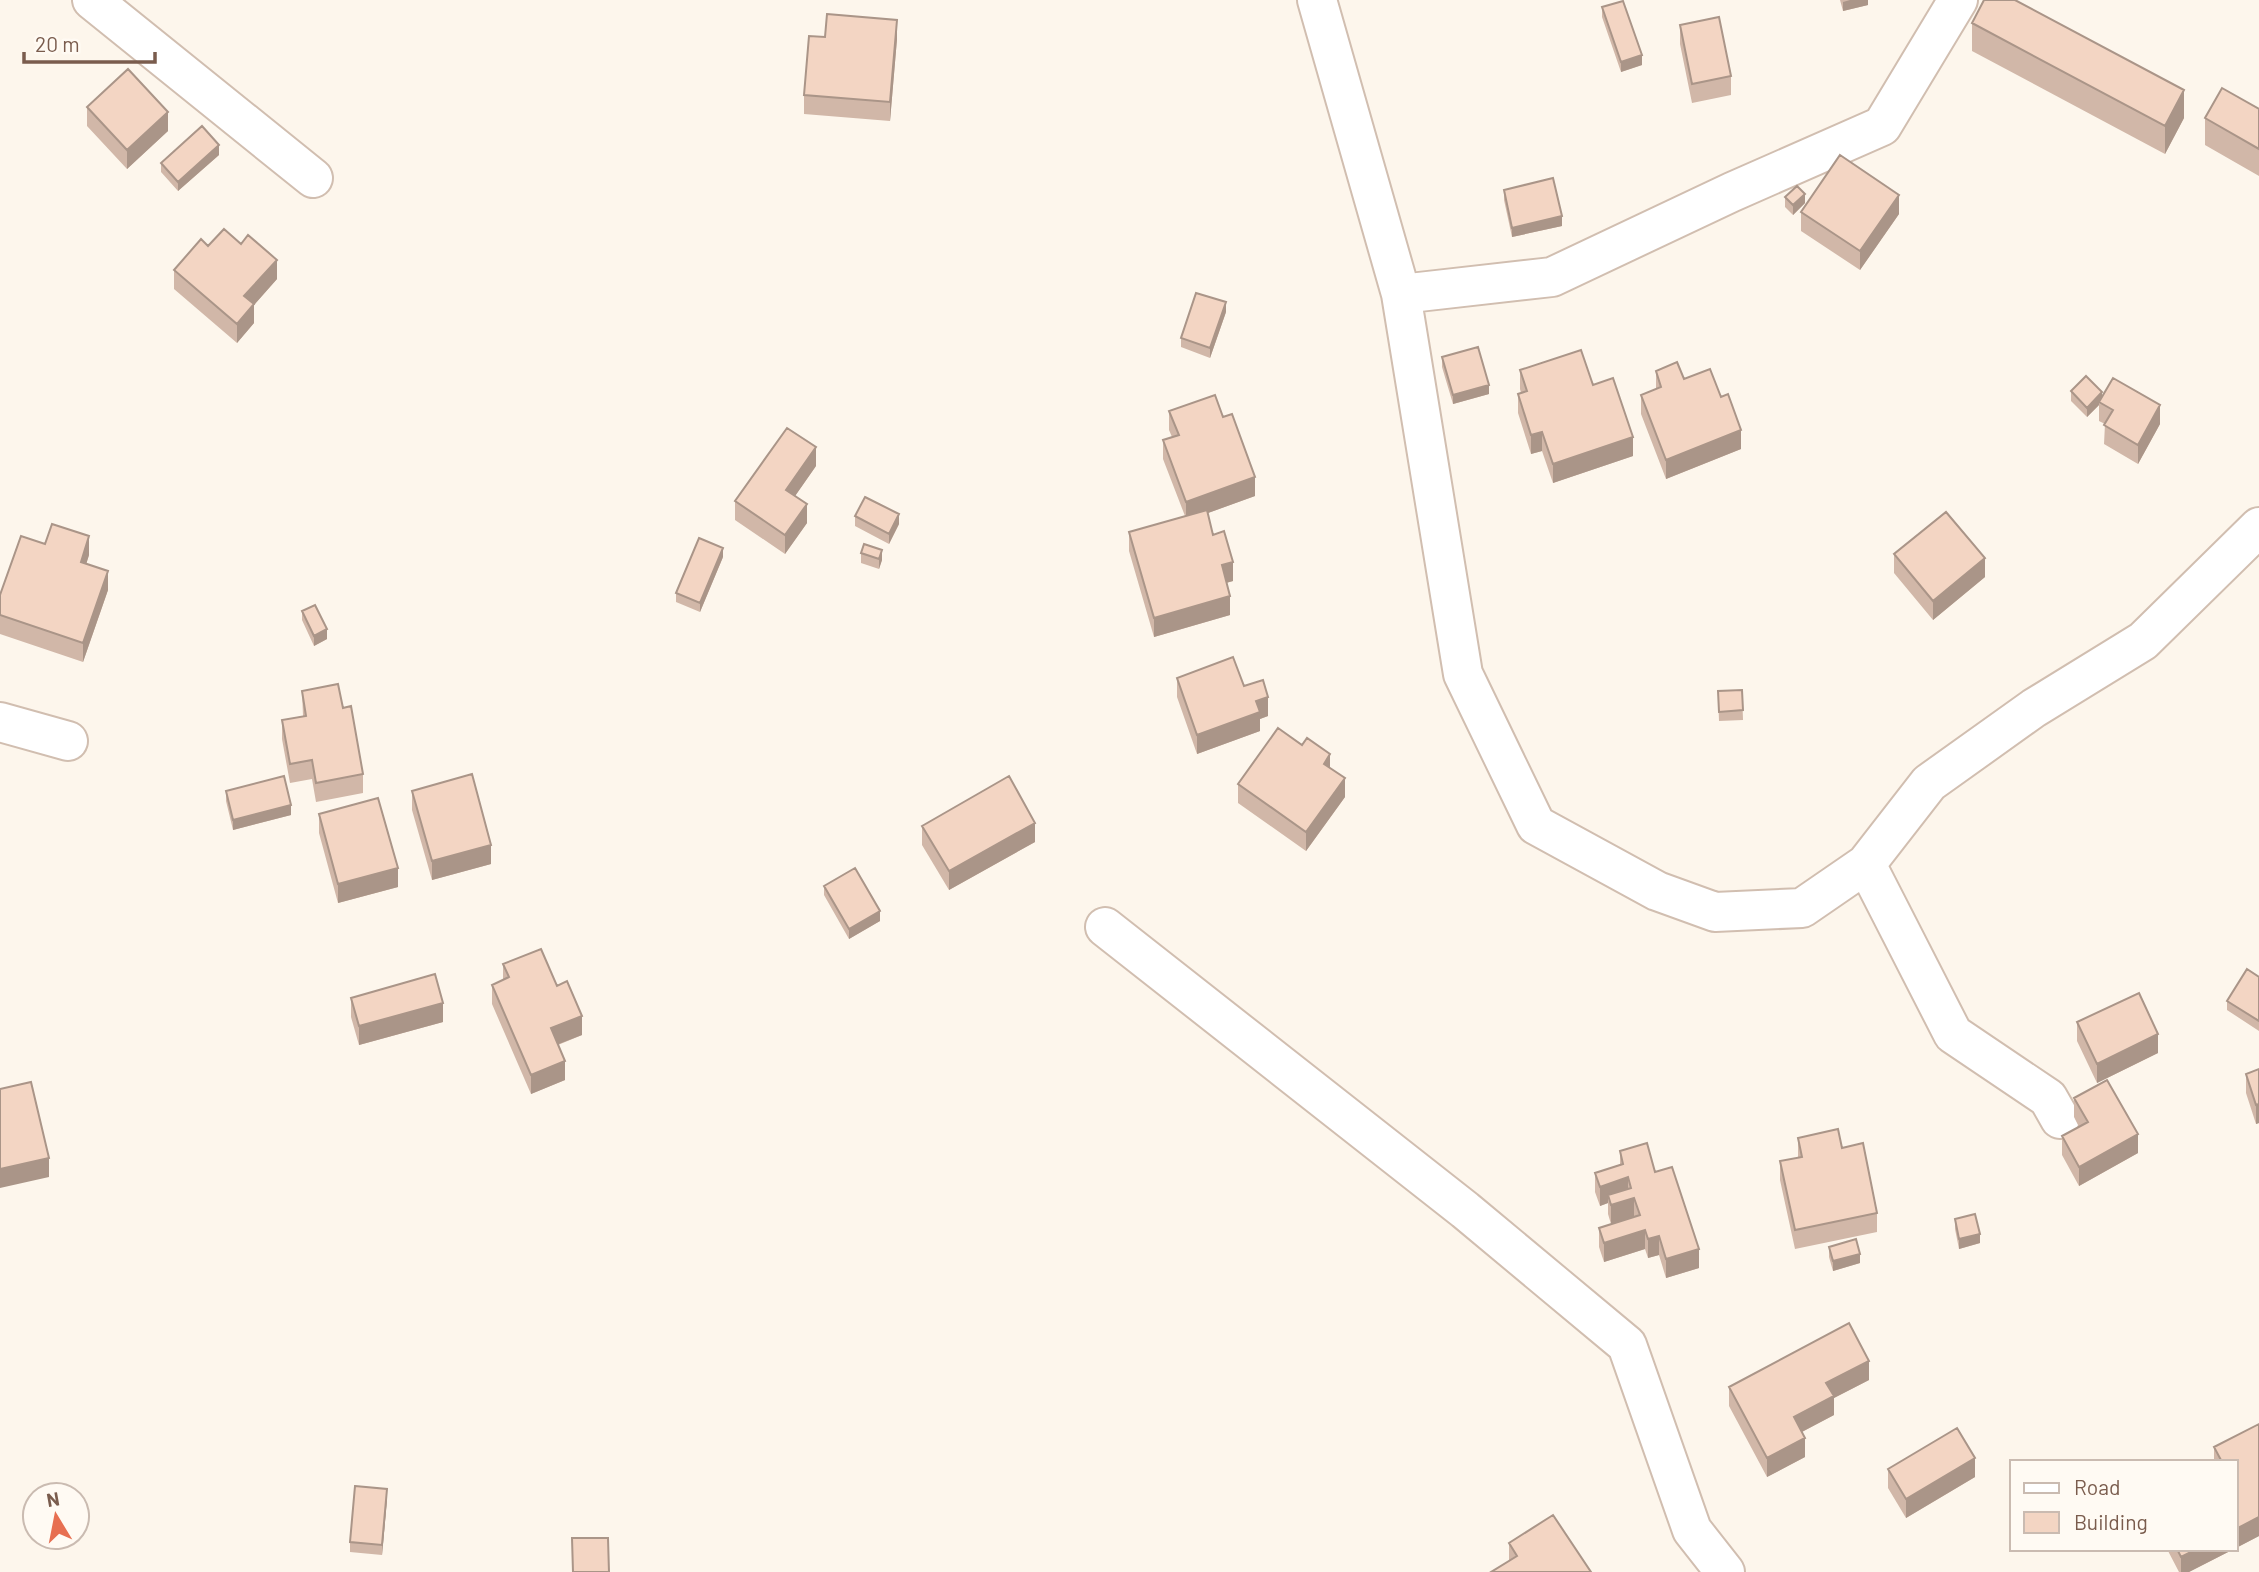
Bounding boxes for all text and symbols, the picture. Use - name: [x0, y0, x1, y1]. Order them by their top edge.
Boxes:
- scale bar: [24, 21, 156, 65]
- text: 20 m: [35, 31, 80, 56]
- legend: [2010, 1460, 2238, 1551]
- text: Road: [2074, 1474, 2120, 1499]
- north arrow: [21, 1481, 91, 1551]
- text: N: [45, 1486, 61, 1511]
- text: Building: [2074, 1509, 2148, 1534]

